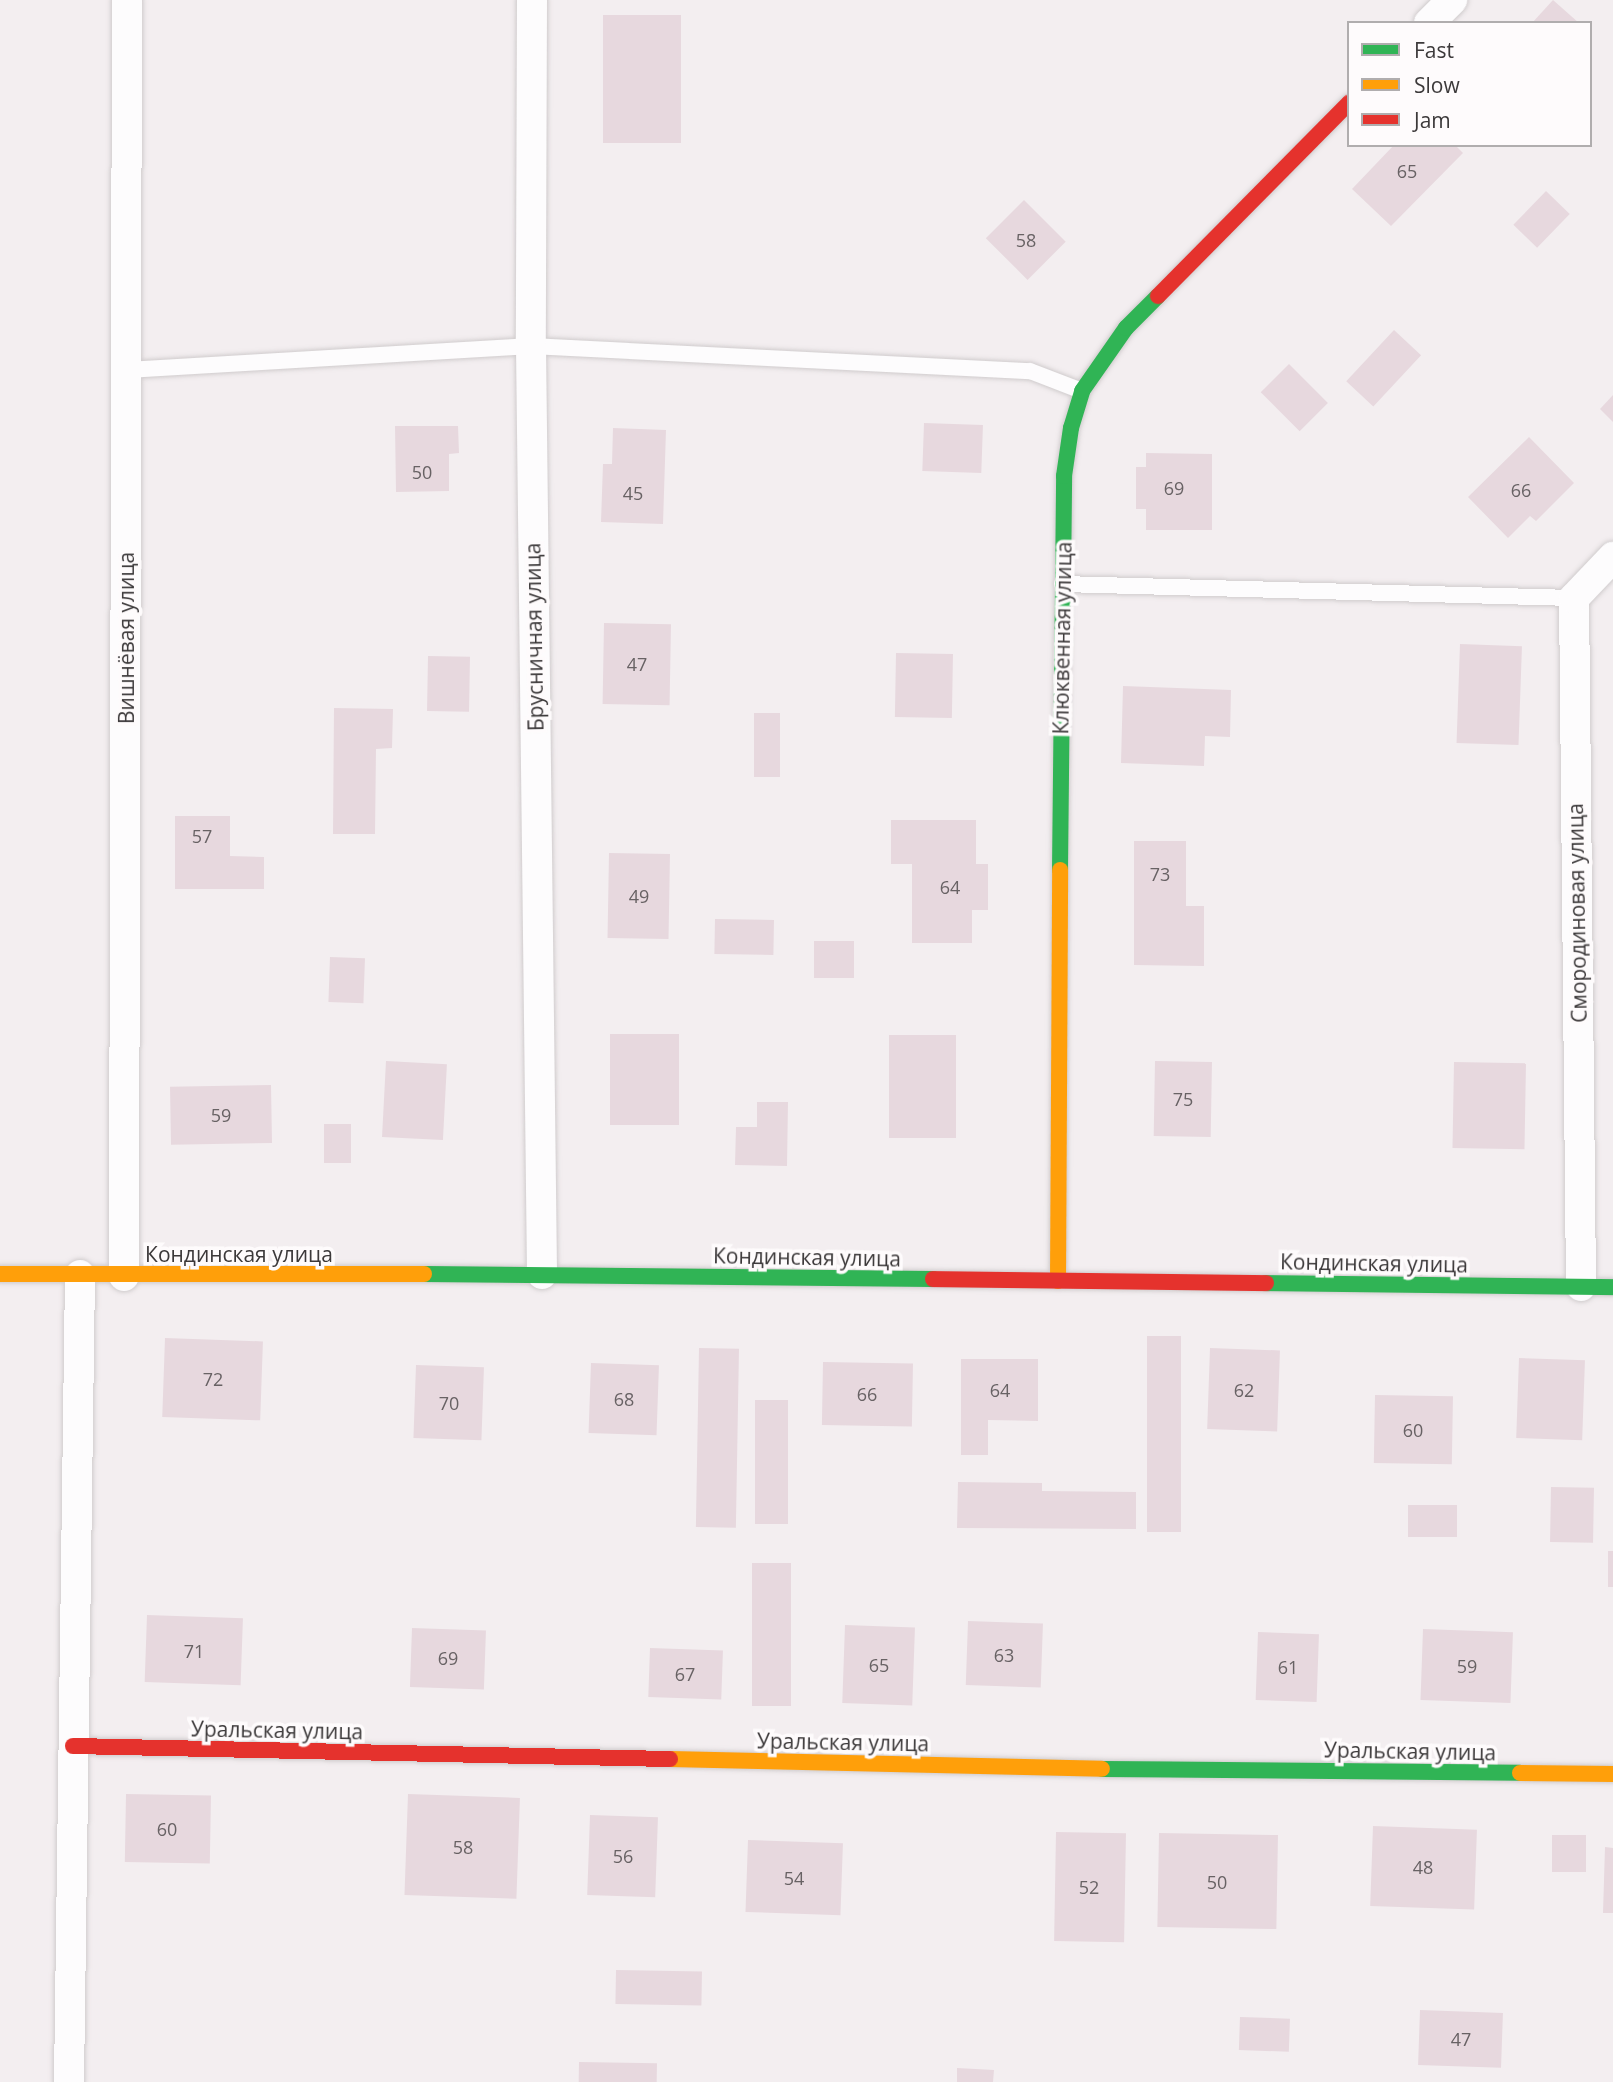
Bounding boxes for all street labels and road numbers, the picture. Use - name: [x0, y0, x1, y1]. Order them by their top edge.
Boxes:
- street label: Клюквенная улица: [1048, 541, 1076, 735]
- street label: Брусничная улица: [520, 543, 548, 731]
- street label: Вишнёвая улица: [113, 552, 139, 724]
- street label: Смородиновая улица: [1562, 803, 1592, 1023]
- street label: Кондинская улица: [145, 1241, 333, 1267]
- street label: Кондинская улица: [713, 1243, 901, 1271]
- street label: Кондинская улица: [1280, 1249, 1468, 1277]
- street label: Уральская улица: [191, 1716, 363, 1744]
- street label: Уральская улица: [757, 1728, 929, 1756]
- street label: Уральская улица: [1324, 1737, 1496, 1765]

